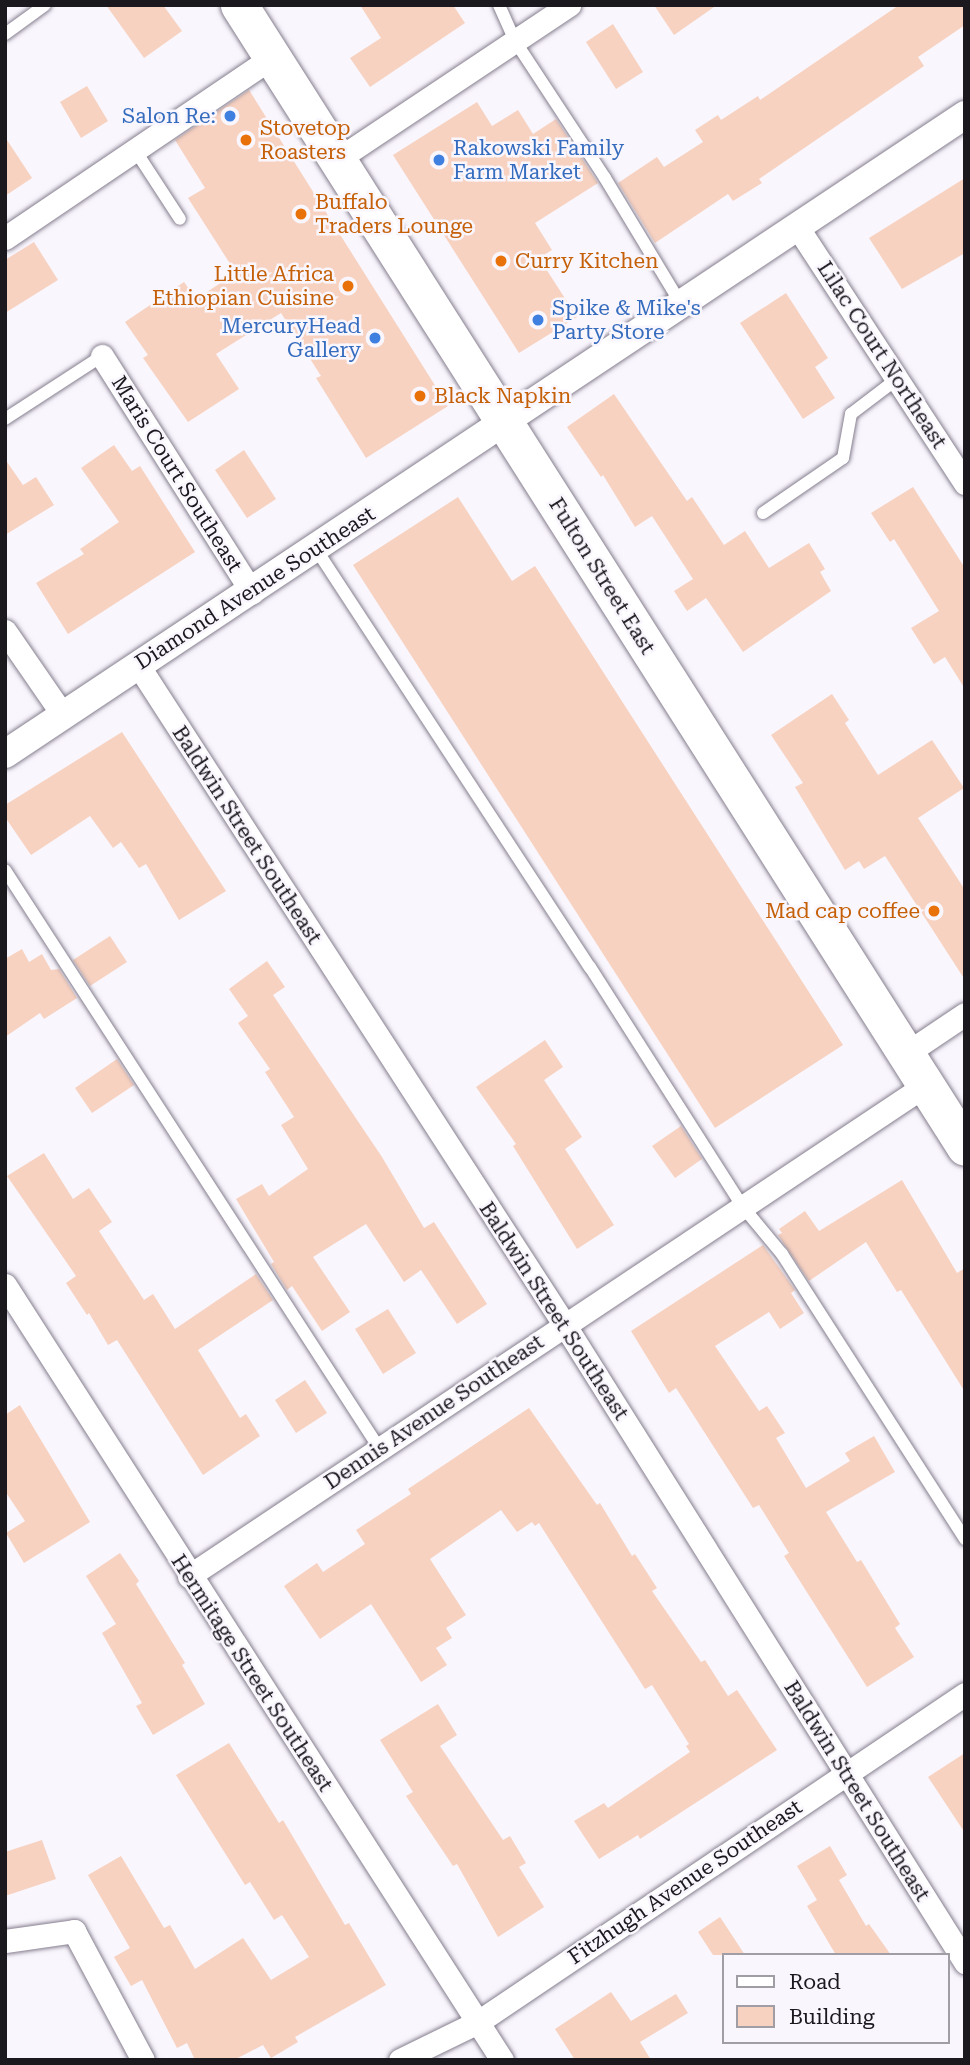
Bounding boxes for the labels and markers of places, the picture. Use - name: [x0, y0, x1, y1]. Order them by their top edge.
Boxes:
- place label: Salon Re:: [122, 103, 216, 129]
- marker: Salon Re:: [222, 108, 238, 124]
- place label: Stovetop Roasters: [260, 115, 351, 165]
- marker: Stovetop Roasters: [238, 132, 254, 148]
- place label: Rakowski Family Farm Market: [453, 135, 624, 185]
- marker: Rakowski Family Farm Market: [431, 152, 447, 168]
- place label: Buffalo Traders Lounge: [315, 189, 473, 239]
- marker: Buffalo Traders Lounge: [293, 206, 309, 222]
- place label: Curry Kitchen: [515, 248, 659, 274]
- marker: Curry Kitchen: [493, 253, 509, 269]
- place label: Little Africa Ethiopian Cuisine: [152, 261, 334, 311]
- marker: Little Africa Ethiopian Cuisine: [340, 278, 356, 294]
- place label: Spike & Mike's Party Store: [552, 295, 701, 345]
- marker: Spike & Mike's Party Store: [530, 312, 546, 328]
- place label: MercuryHead Gallery: [222, 313, 361, 363]
- marker: MercuryHead Gallery: [367, 330, 383, 346]
- place label: Black Napkin: [434, 383, 571, 409]
- marker: Black Napkin: [412, 388, 428, 404]
- place label: Mad cap coffee: [765, 898, 920, 924]
- marker: Mad cap coffee: [926, 903, 942, 919]

